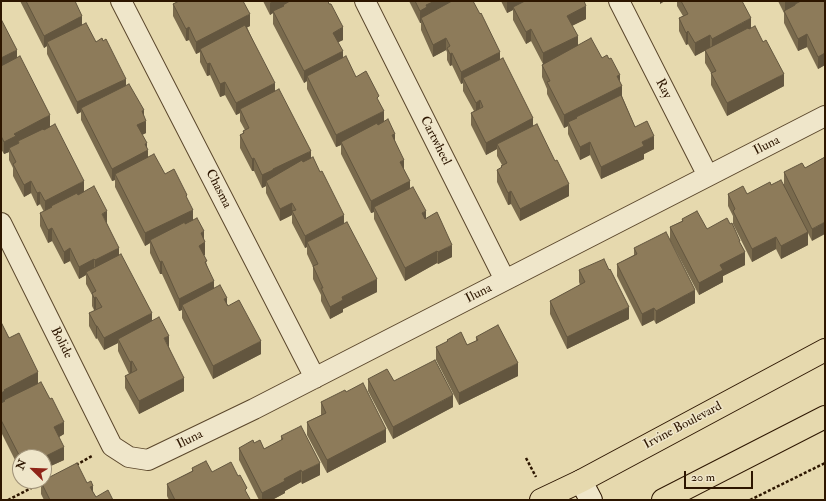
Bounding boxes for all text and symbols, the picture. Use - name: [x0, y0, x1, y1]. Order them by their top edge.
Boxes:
- street label: Ray: [651, 76, 675, 102]
- street label: Cartwheel: [416, 114, 454, 168]
- street label: Iluna: [751, 133, 783, 159]
- street label: Chasma: [202, 167, 234, 211]
- street label: Iluna: [463, 281, 495, 307]
- street label: Bolide: [46, 325, 76, 361]
- street label: Irvine Boulevard: [641, 399, 725, 453]
- street label: Iluna: [174, 427, 206, 453]
- north arrow: [12, 449, 52, 489]
- text: N: [14, 457, 29, 472]
- scale bar: [686, 463, 755, 489]
- text: 20 m: [691, 470, 715, 485]

